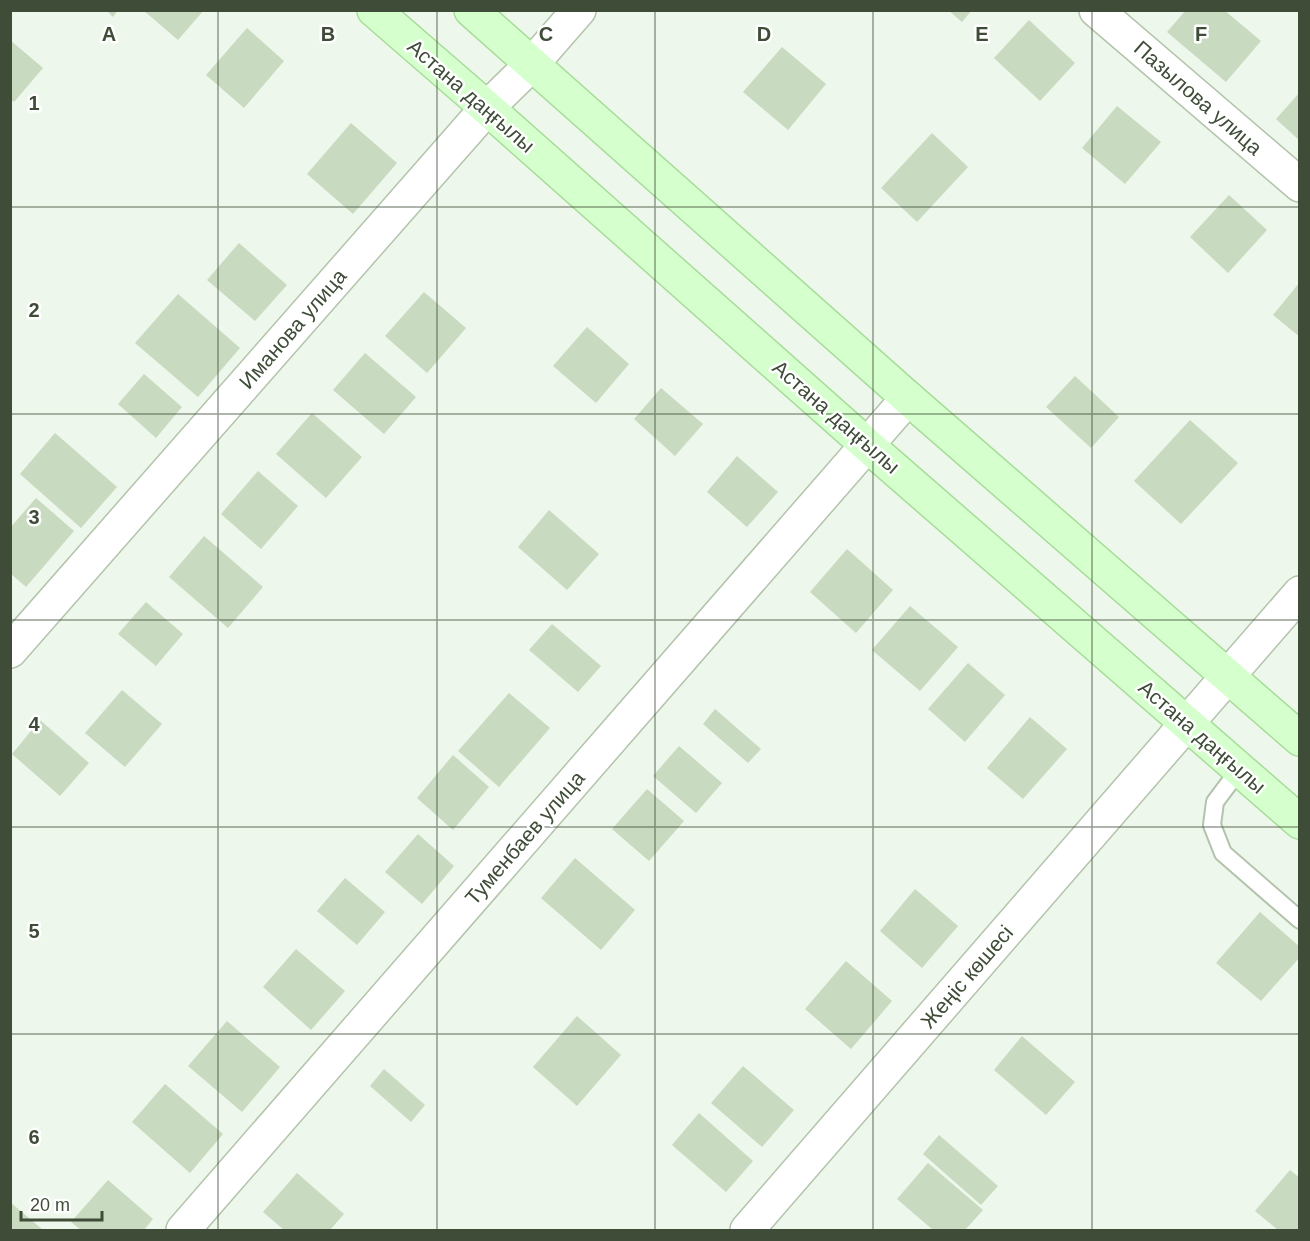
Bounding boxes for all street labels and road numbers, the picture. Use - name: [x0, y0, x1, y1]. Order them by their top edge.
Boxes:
- street label: Астана даңғылы: [403, 34, 539, 157]
- street label: Пазылова улица: [1130, 36, 1267, 160]
- street label: Иманова улица: [235, 264, 351, 393]
- street label: Астана даңғылы: [768, 355, 904, 478]
- street label: Астана даңғылы: [1134, 675, 1270, 798]
- street label: Туменбаев улица: [460, 766, 589, 909]
- street label: Жеңіс көшесі: [916, 921, 1017, 1033]

